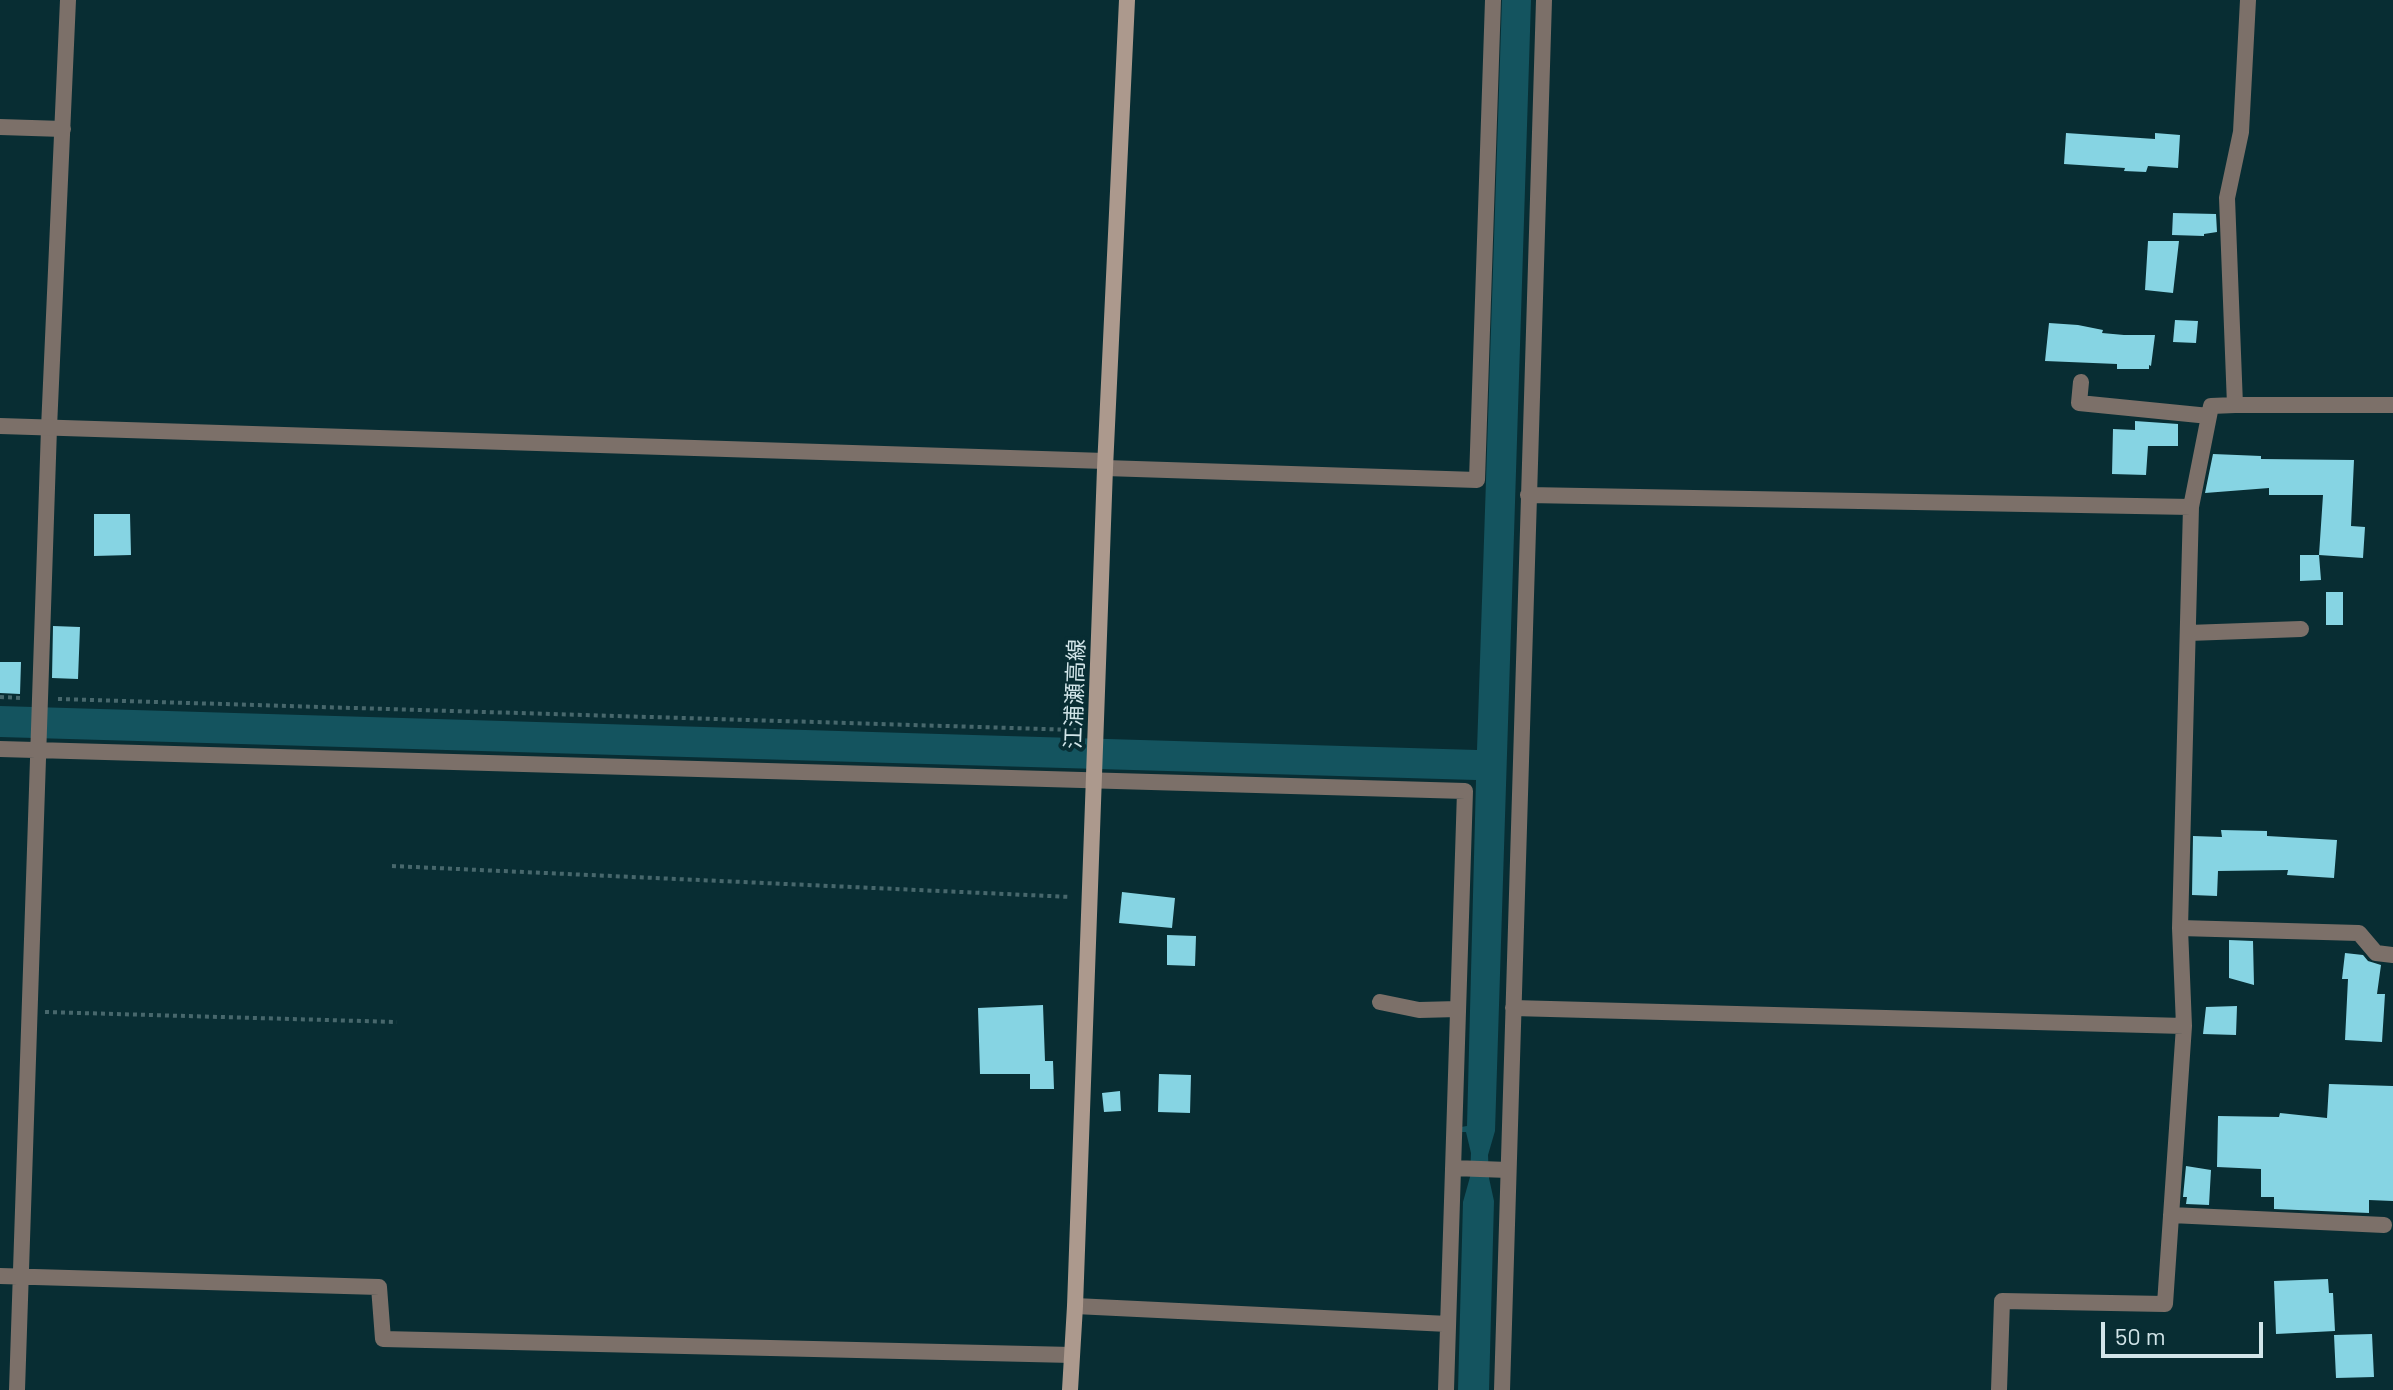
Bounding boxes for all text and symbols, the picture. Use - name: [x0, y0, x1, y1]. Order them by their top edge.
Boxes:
- street label: 江浦瀬高線: [1060, 639, 1090, 749]
- scale bar: [2105, 1306, 2267, 1356]
- text: 50 m: [2115, 1321, 2166, 1350]

